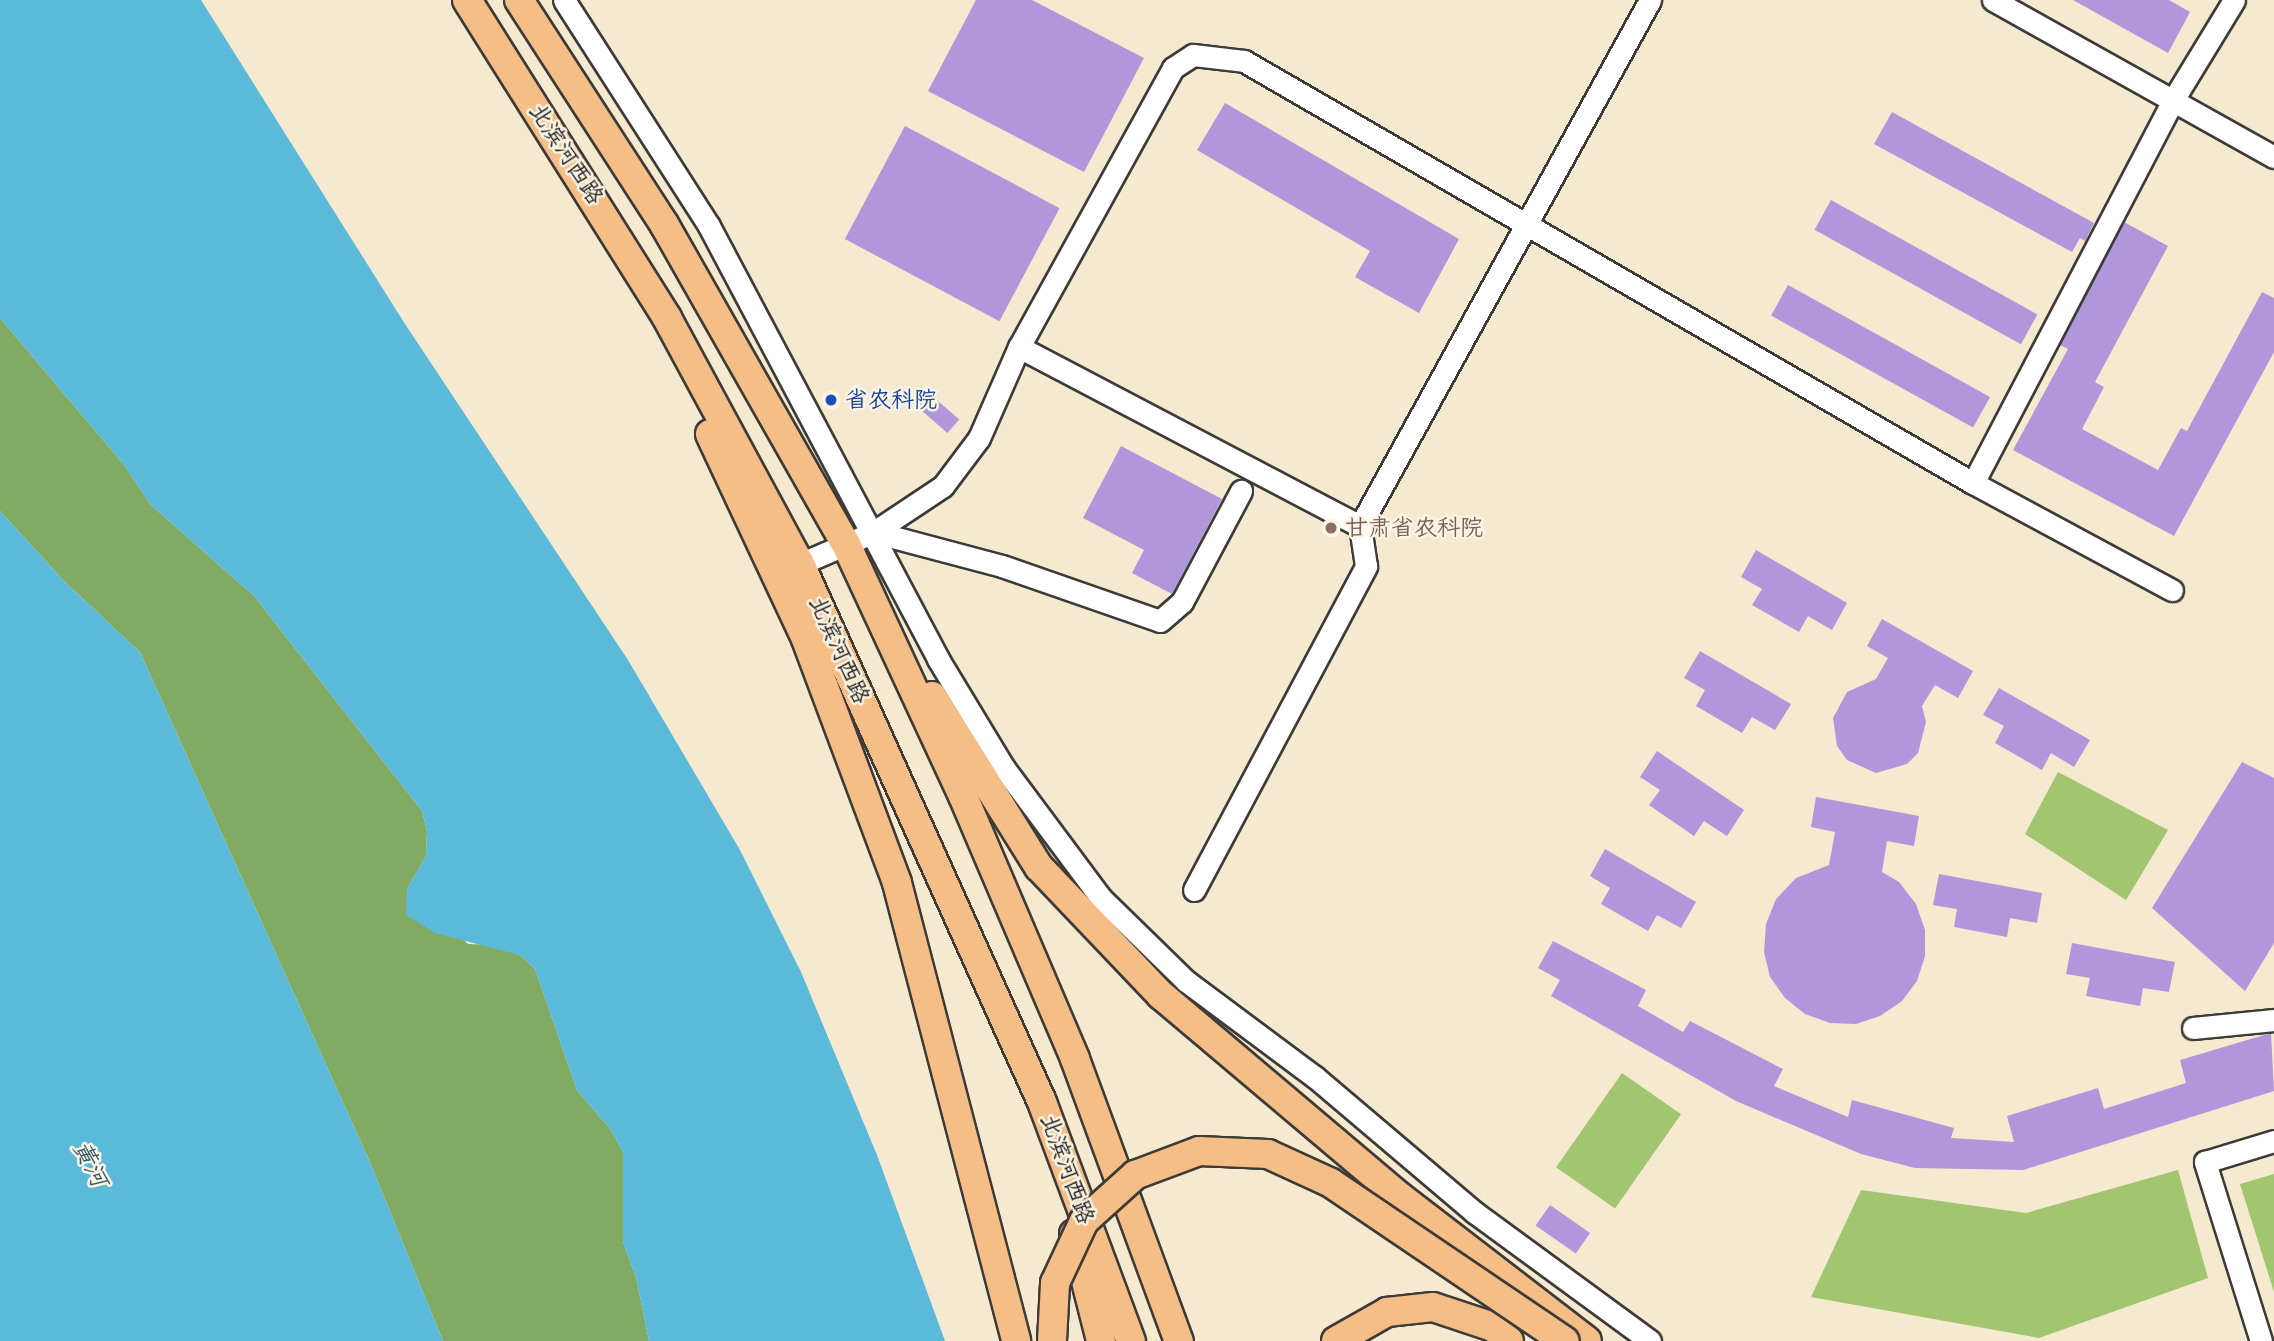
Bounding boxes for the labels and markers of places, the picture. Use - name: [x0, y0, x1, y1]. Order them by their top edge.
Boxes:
- place label: 省农科院: [845, 386, 937, 414]
- marker: 省农科院: [823, 392, 839, 408]
- place label: 甘肃省农科院: [1345, 514, 1483, 542]
- marker: 甘肃省农科院: [1323, 520, 1339, 536]

